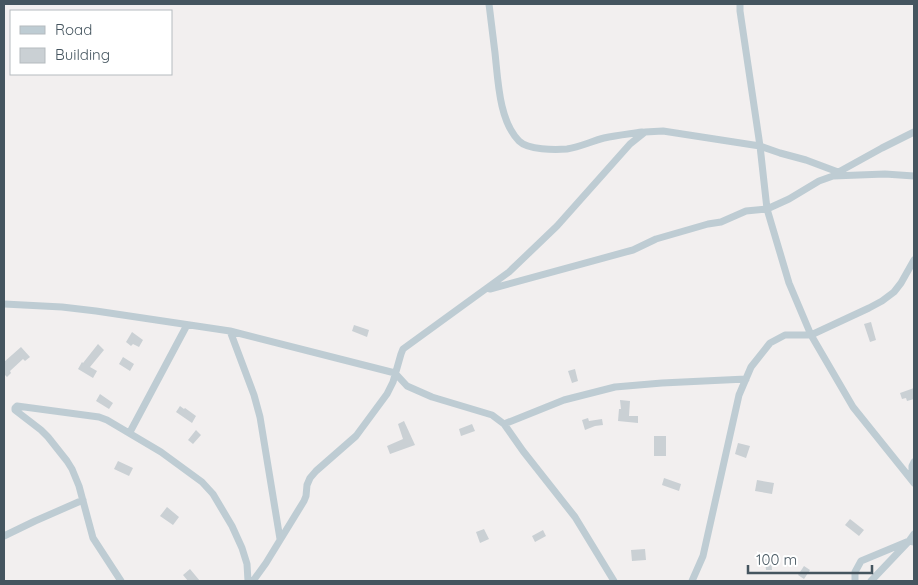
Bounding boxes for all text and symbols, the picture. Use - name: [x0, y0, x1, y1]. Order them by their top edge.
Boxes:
- legend: [10, 10, 172, 75]
- text: Road: [55, 20, 92, 39]
- text: Building: [55, 45, 110, 64]
- scale bar: [748, 542, 872, 574]
- text: 100 m: [756, 550, 797, 569]

